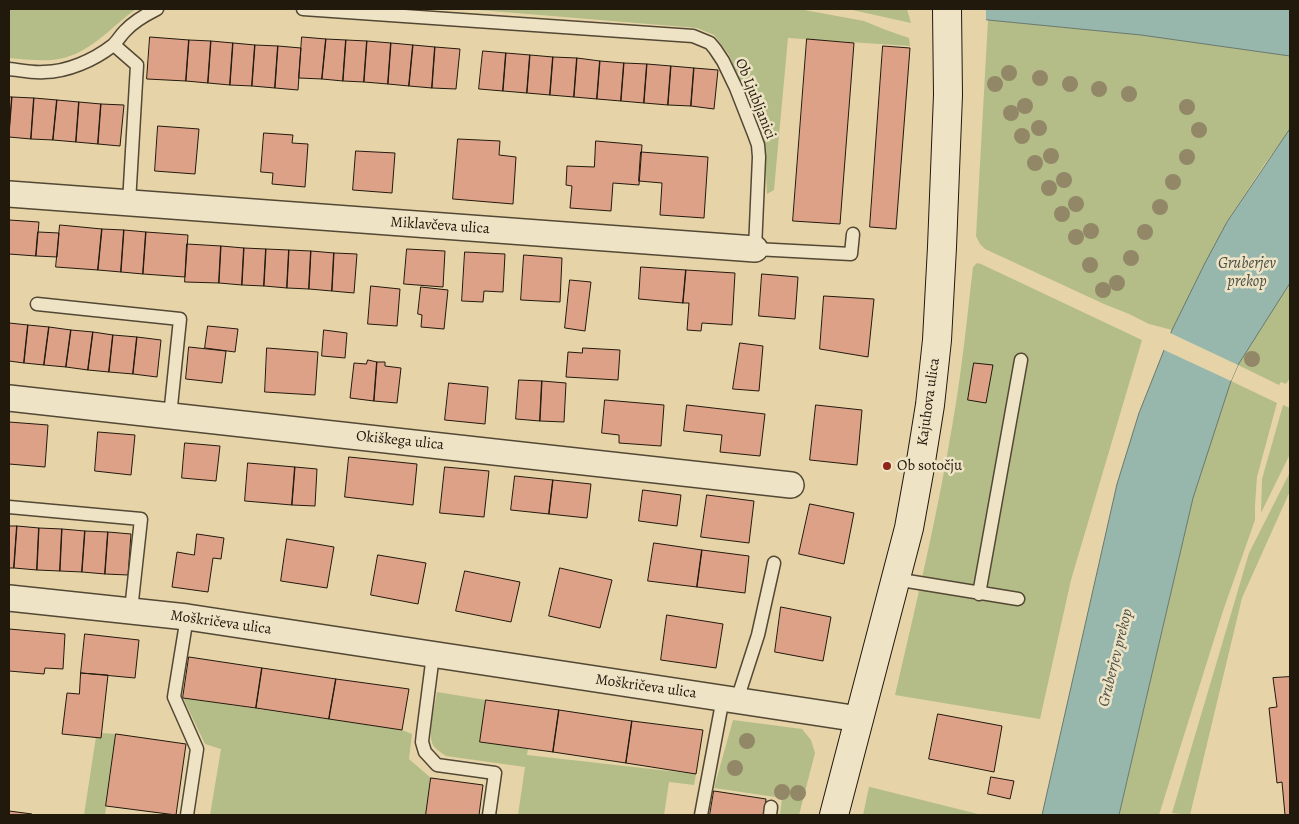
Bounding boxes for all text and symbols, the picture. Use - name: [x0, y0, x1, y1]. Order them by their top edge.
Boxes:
- street label: Ob Ljubljanici: [731, 56, 779, 142]
- street label: Miklavčeva ulica: [390, 214, 490, 238]
- water label: Gruberjev prekop: [1218, 254, 1276, 292]
- street label: Kajuhova ulica: [914, 357, 944, 447]
- street label: Okiškega ulica: [355, 427, 445, 455]
- place label: Ob sotočju: [897, 457, 962, 475]
- marker: Ob sotočju: [881, 460, 893, 472]
- street label: Moškričeva ulica: [169, 607, 273, 639]
- water label: Gruberjev prekop: [1095, 607, 1137, 709]
- street label: Moškričeva ulica: [594, 671, 698, 703]

